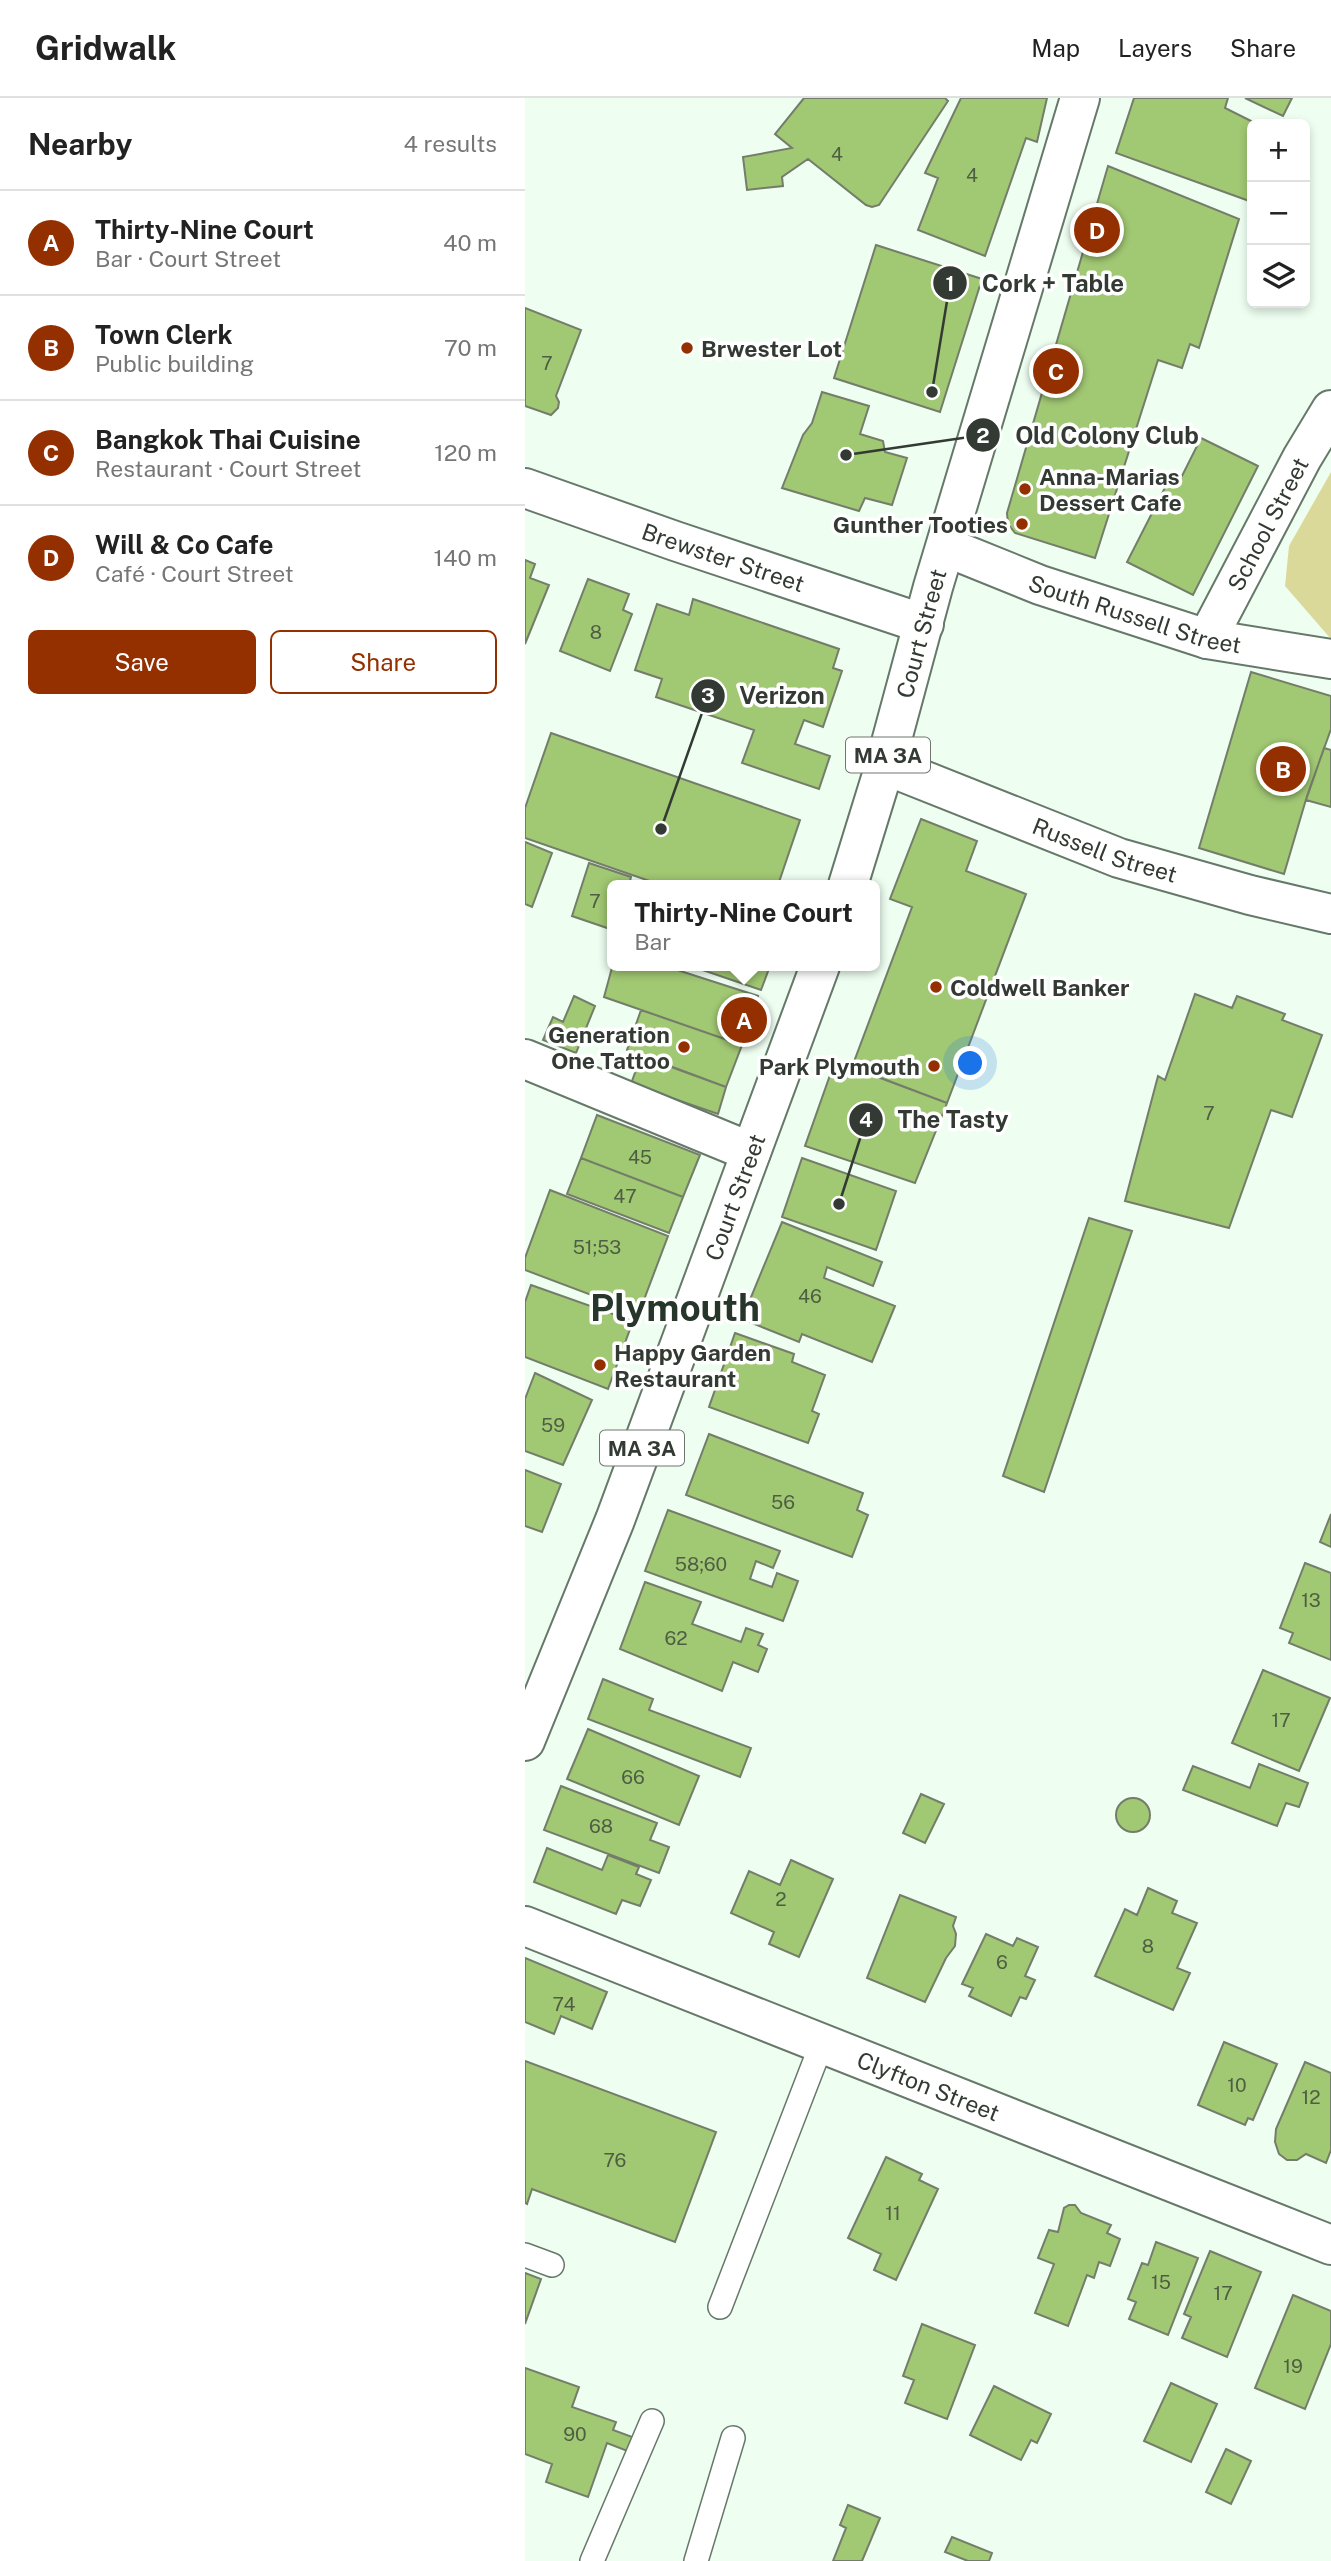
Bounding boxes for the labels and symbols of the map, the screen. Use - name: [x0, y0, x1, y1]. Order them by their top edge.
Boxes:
- house number: 4: [831, 143, 843, 165]
- house number: 4: [966, 164, 978, 186]
- pin: D: [1074, 204, 1120, 256]
- callout: Cork + Table: [933, 261, 1138, 306]
- text: Cork + Table: [982, 269, 1124, 297]
- text: 1: [946, 271, 955, 296]
- place label: Brwester Lot: [701, 335, 842, 362]
- marker: Brwester Lot: [679, 340, 695, 356]
- pin: C: [1033, 345, 1079, 397]
- house number: 7: [541, 352, 553, 374]
- callout: Old Colony Club: [966, 413, 1212, 458]
- text: Old Colony Club: [1015, 421, 1199, 449]
- text: 2: [976, 423, 990, 448]
- street label: School Street: [1221, 453, 1313, 595]
- place label: Anna-Marias Dessert Cafe: [1039, 463, 1182, 516]
- marker: Anna-Marias Dessert Cafe: [1017, 481, 1033, 497]
- place label: Gunther Tooties: [833, 511, 1008, 538]
- marker: Gunther Tooties: [1014, 516, 1030, 532]
- street label: Brewster Street: [639, 517, 808, 597]
- street label: Court Street: [890, 565, 951, 701]
- street label: South Russell Street: [1025, 568, 1243, 658]
- house number: 8: [590, 621, 602, 643]
- callout: Verizon: [690, 673, 839, 718]
- text: Verizon: [739, 681, 825, 709]
- text: 3: [701, 683, 715, 708]
- road number: MA 3A: [846, 738, 930, 772]
- pin: B: [1260, 743, 1306, 795]
- street label: Russell Street: [1029, 812, 1180, 887]
- house number: 7: [589, 890, 601, 912]
- place label: Coldwell Banker: [950, 974, 1130, 1001]
- marker: Coldwell Banker: [928, 979, 944, 995]
- pin: A: [721, 994, 767, 1046]
- place label: Generation One Tattoo: [548, 1021, 670, 1074]
- marker: Generation One Tattoo: [676, 1039, 692, 1055]
- your location: [953, 1046, 987, 1080]
- place label: Park Plymouth: [759, 1053, 920, 1080]
- marker: Park Plymouth: [926, 1058, 942, 1074]
- callout: The Tasty: [848, 1097, 1023, 1142]
- house number: 7: [1203, 1102, 1215, 1124]
- text: The Tasty: [897, 1105, 1009, 1133]
- text: 4: [859, 1107, 873, 1132]
- street label: Court Street: [699, 1130, 770, 1264]
- house number: 45: [628, 1146, 652, 1168]
- house number: 47: [613, 1185, 637, 1207]
- house number: 51;53: [573, 1236, 621, 1258]
- house number: 46: [798, 1285, 822, 1307]
- district label: Plymouth: [590, 1286, 760, 1329]
- place label: Happy Garden Restaurant: [614, 1339, 771, 1392]
- marker: Happy Garden Restaurant: [592, 1357, 608, 1373]
- house number: 59: [541, 1414, 565, 1436]
- road number: MA 3A: [600, 1430, 684, 1466]
- house number: 56: [771, 1491, 795, 1513]
- house number: 58;60: [675, 1553, 727, 1575]
- house number: 13: [1301, 1589, 1321, 1611]
- house number: 62: [664, 1627, 688, 1649]
- house number: 17: [1271, 1709, 1291, 1731]
- house number: 66: [621, 1766, 645, 1788]
- house number: 68: [589, 1815, 613, 1837]
- house number: 2: [775, 1888, 787, 1910]
- house number: 8: [1142, 1935, 1154, 1957]
- house number: 6: [996, 1951, 1008, 1973]
- house number: 74: [553, 1993, 575, 2015]
- street label: Clyfton Street: [853, 2045, 1004, 2126]
- house number: 10: [1227, 2074, 1247, 2096]
- house number: 12: [1301, 2086, 1321, 2108]
- house number: 76: [604, 2149, 626, 2171]
- house number: 11: [885, 2202, 901, 2224]
- house number: 15: [1151, 2271, 1171, 2293]
- house number: 17: [1213, 2282, 1233, 2304]
- house number: 19: [1283, 2355, 1303, 2377]
- house number: 90: [563, 2423, 587, 2445]

